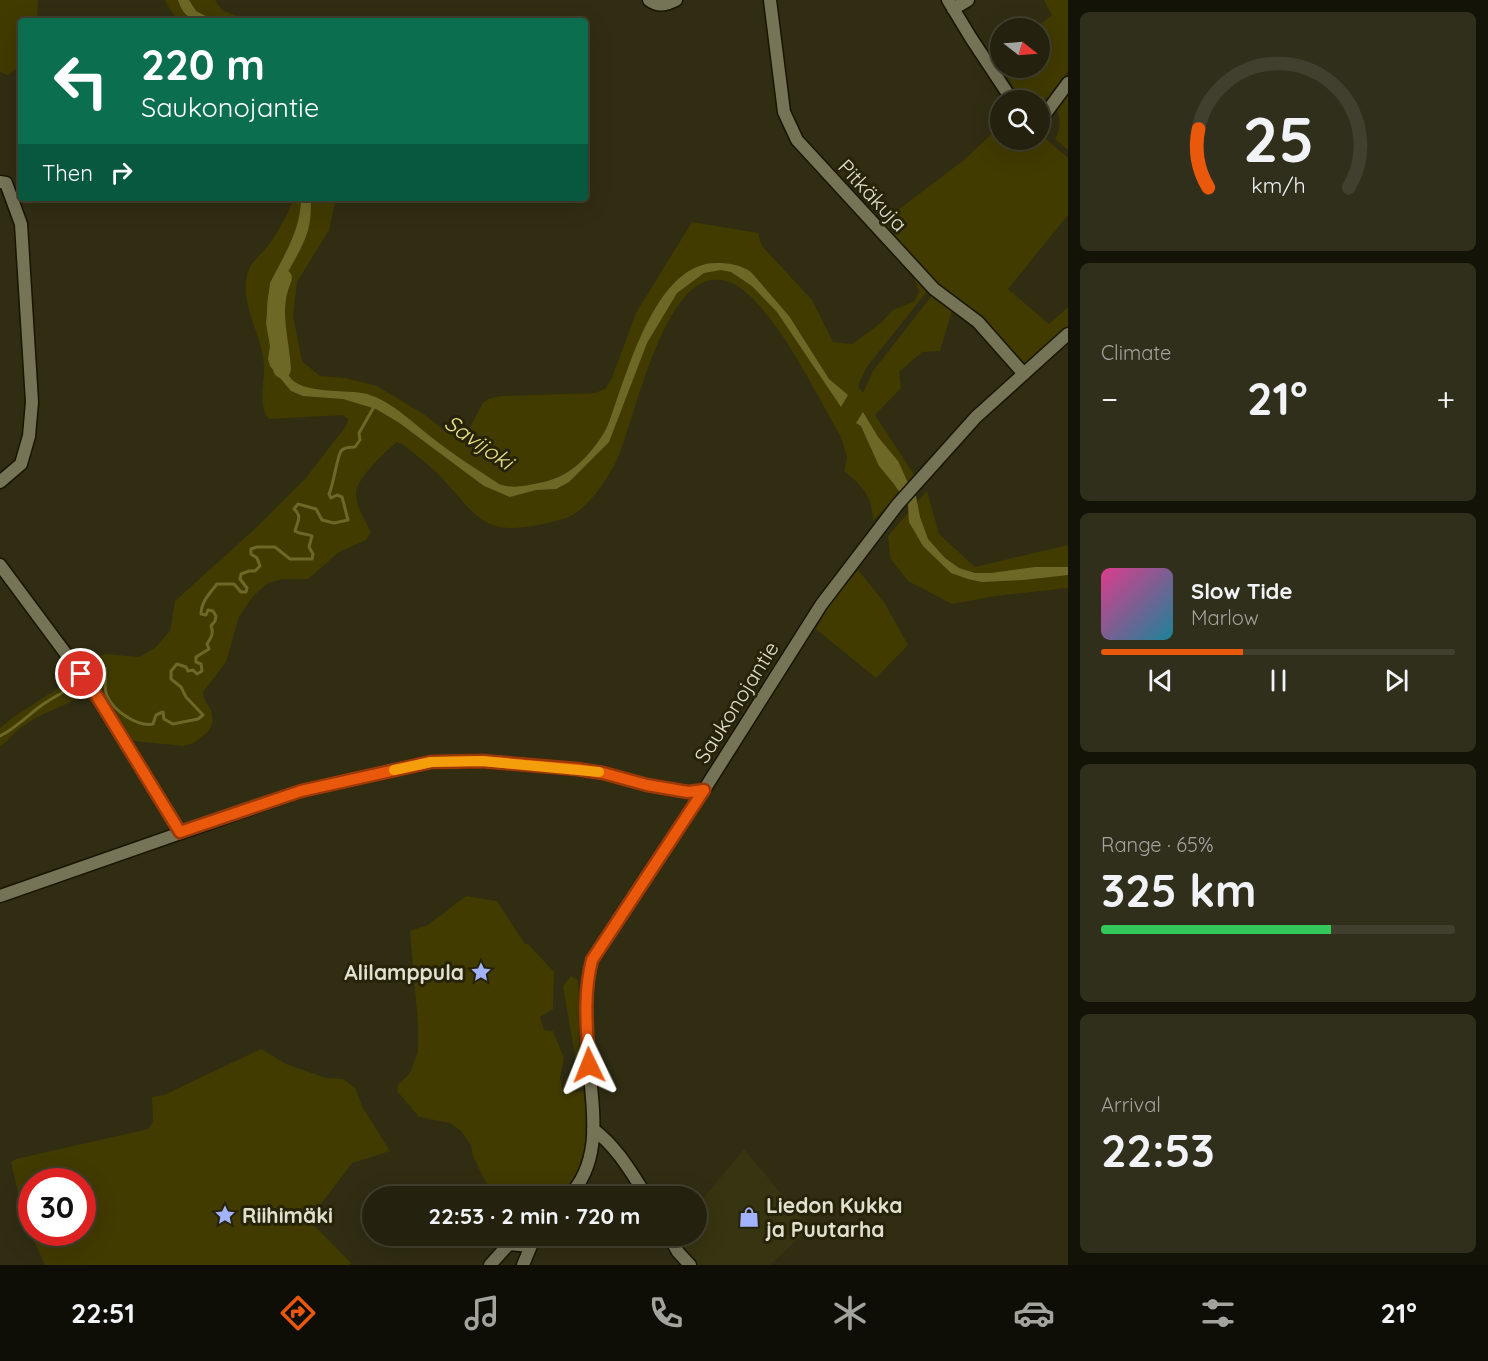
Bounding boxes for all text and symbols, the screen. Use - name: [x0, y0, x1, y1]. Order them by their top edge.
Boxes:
- north arrow: [990, 18, 1050, 78]
- map controls: [990, 18, 1050, 150]
- text: 220 m: [141, 38, 265, 91]
- icon: left: [42, 42, 120, 120]
- text: Saukonojantie: [141, 90, 319, 124]
- button: search: [990, 90, 1050, 150]
- text: 25: [1242, 100, 1314, 178]
- street label: Pitkäkuja: [833, 153, 913, 237]
- icon: right: [105, 156, 138, 189]
- text: Then: [42, 159, 93, 187]
- text: km/h: [1251, 173, 1305, 199]
- text: Climate: [1101, 340, 1171, 365]
- text: 21°: [1247, 370, 1308, 426]
- text: −: [1101, 378, 1118, 419]
- text: +: [1436, 378, 1455, 419]
- water label: Savijoki: [439, 408, 521, 477]
- text: Slow Tide: [1191, 577, 1292, 605]
- text: Marlow: [1191, 605, 1259, 630]
- street label: Saukonojantie: [688, 636, 784, 768]
- pin: [55, 648, 106, 699]
- icon: arrive: [64, 657, 97, 690]
- icon: previous: [1144, 664, 1177, 697]
- icon: pause: [1262, 664, 1295, 697]
- icon: next: [1380, 664, 1413, 697]
- text: Range · 65%: [1101, 832, 1214, 857]
- text: 325 km: [1101, 862, 1256, 918]
- place label: Alilamppula: [344, 959, 464, 985]
- place icon: Alilamppula: [469, 960, 493, 984]
- position arrow: [557, 1033, 621, 1097]
- text: Arrival: [1101, 1092, 1161, 1117]
- text: 22:53: [1101, 1122, 1215, 1178]
- speed limit sign: 30: [18, 1168, 96, 1246]
- place label: Liedon Kukka ja Puutarha: [765, 1192, 903, 1242]
- place label: Riihimäki: [242, 1202, 333, 1228]
- text: 22:53 · 2 min · 720 m: [429, 1202, 640, 1230]
- place icon: Riihimäki: [213, 1203, 237, 1227]
- shop icon: Liedon Kukka ja Puutarha: [737, 1205, 761, 1229]
- icon: directions: [277, 1292, 319, 1334]
- icon: music: [461, 1292, 503, 1334]
- icon: phone: [645, 1292, 687, 1334]
- icon: climate: [829, 1292, 871, 1334]
- icon: car: [1013, 1292, 1055, 1334]
- icon: filters: [1197, 1292, 1239, 1334]
- text: 22:51: [71, 1296, 135, 1330]
- text: 21°: [1380, 1296, 1417, 1330]

